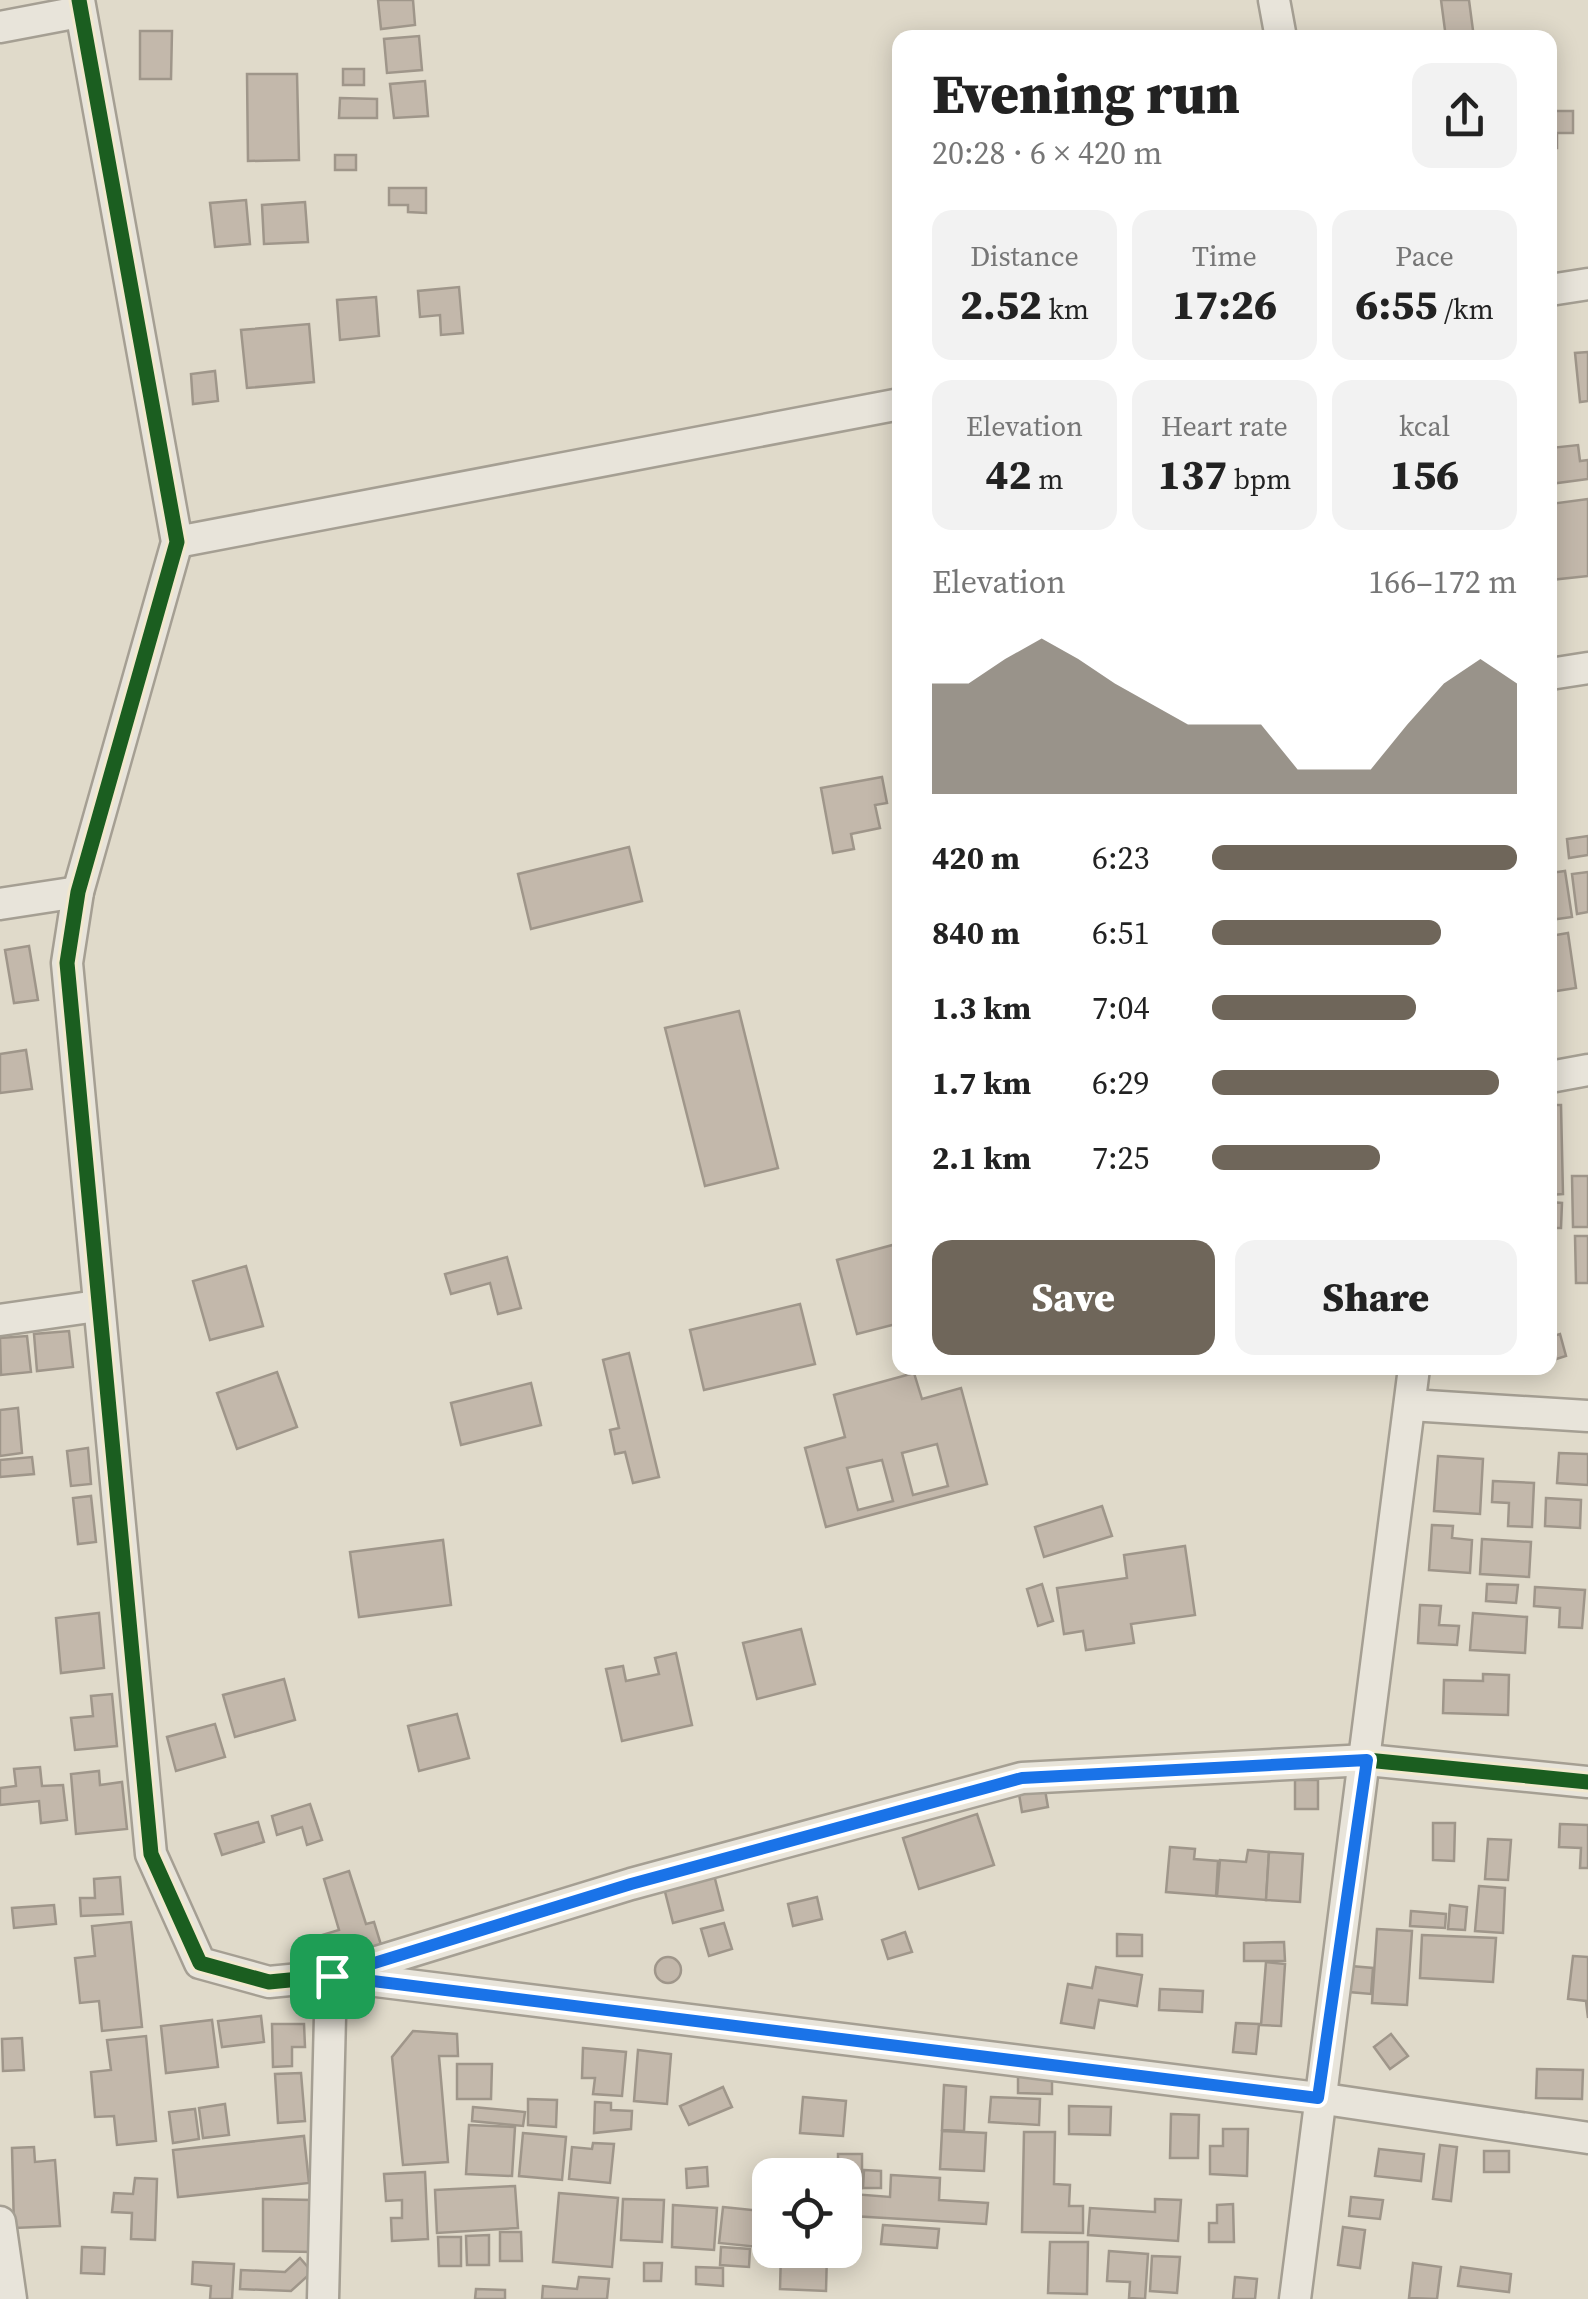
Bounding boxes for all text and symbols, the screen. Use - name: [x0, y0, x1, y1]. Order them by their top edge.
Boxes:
- text: Evening run: [932, 56, 1240, 131]
- button: share: [1412, 63, 1517, 168]
- text: 20:28 · 6 × 420 m: [932, 131, 1162, 175]
- text: Distance: [970, 237, 1079, 275]
- text: Time: [1192, 237, 1257, 275]
- text: Pace: [1395, 237, 1454, 275]
- text: 2.52: [960, 275, 1042, 333]
- text: 17:26: [1172, 275, 1277, 333]
- text: 6:55: [1355, 275, 1437, 333]
- text: km: [1042, 290, 1089, 328]
- text: /km: [1437, 290, 1494, 328]
- text: Elevation: [966, 407, 1083, 445]
- text: Heart rate: [1161, 407, 1288, 445]
- text: kcal: [1399, 407, 1450, 445]
- text: 42: [985, 445, 1032, 503]
- text: 137: [1158, 445, 1227, 503]
- text: 156: [1390, 445, 1459, 503]
- text: m: [1032, 460, 1064, 498]
- text: bpm: [1227, 460, 1291, 498]
- text: Elevation: [932, 560, 1066, 604]
- text: 166–172 m: [1368, 560, 1517, 604]
- text: 420 m: [932, 836, 1020, 880]
- text: 6:23: [1092, 836, 1150, 880]
- text: 840 m: [932, 911, 1020, 955]
- text: 6:51: [1092, 911, 1150, 955]
- text: 1.3 km: [932, 986, 1031, 1030]
- text: 7:04: [1092, 986, 1150, 1030]
- text: 1.7 km: [932, 1061, 1031, 1105]
- text: 6:29: [1092, 1061, 1150, 1105]
- text: 2.1 km: [932, 1136, 1031, 1180]
- text: 7:25: [1092, 1136, 1150, 1180]
- button: Save: [932, 1240, 1215, 1355]
- button: Share: [1235, 1240, 1517, 1355]
- pin: [290, 1934, 375, 2019]
- icon: arrive: [305, 1949, 360, 2004]
- map controls: [752, 2158, 862, 2268]
- button: locate: [752, 2158, 862, 2268]

